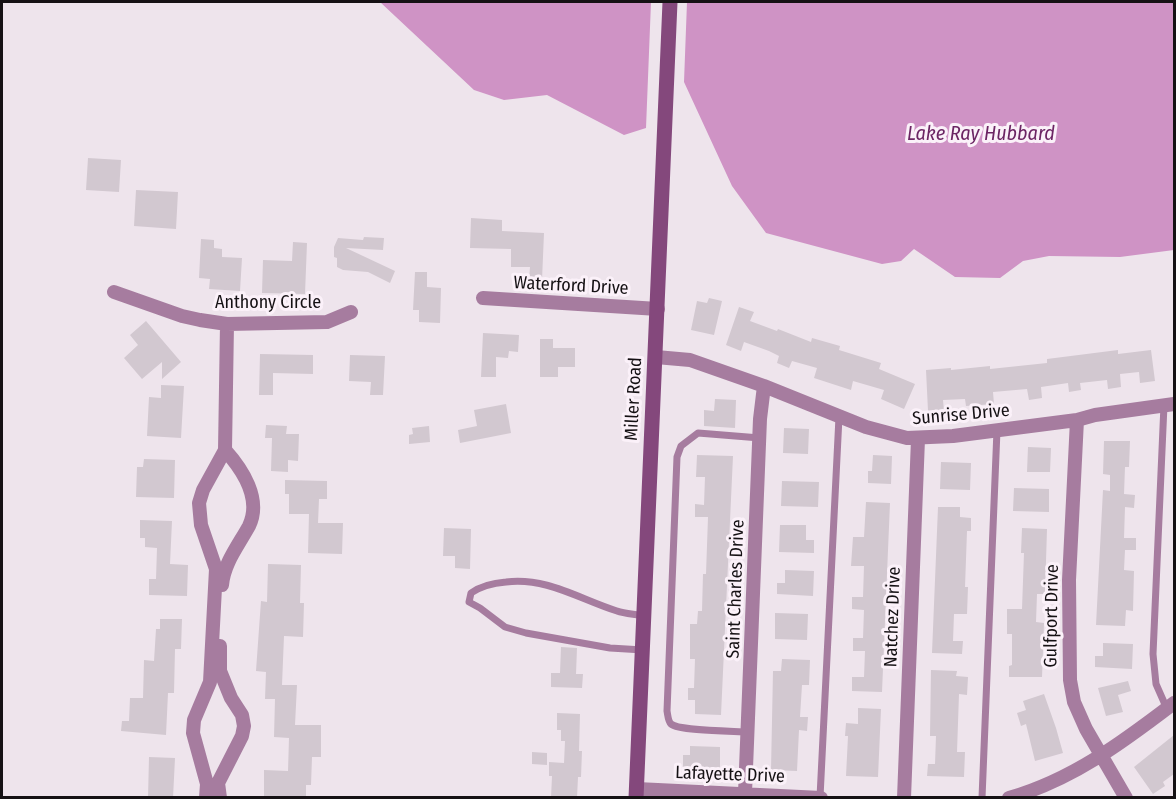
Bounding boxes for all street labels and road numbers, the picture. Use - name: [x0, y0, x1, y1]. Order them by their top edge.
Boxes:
- street label: Waterford Drive: [513, 272, 629, 300]
- street label: Anthony Circle: [215, 292, 321, 314]
- street label: Miller Road: [621, 357, 647, 441]
- street label: Sunrise Drive: [911, 400, 1011, 430]
- street label: Saint Charles Drive: [723, 519, 749, 659]
- street label: Gulfport Drive: [1040, 564, 1064, 668]
- street label: Natchez Drive: [880, 566, 906, 668]
- street label: Lafayette Drive: [675, 762, 785, 788]

